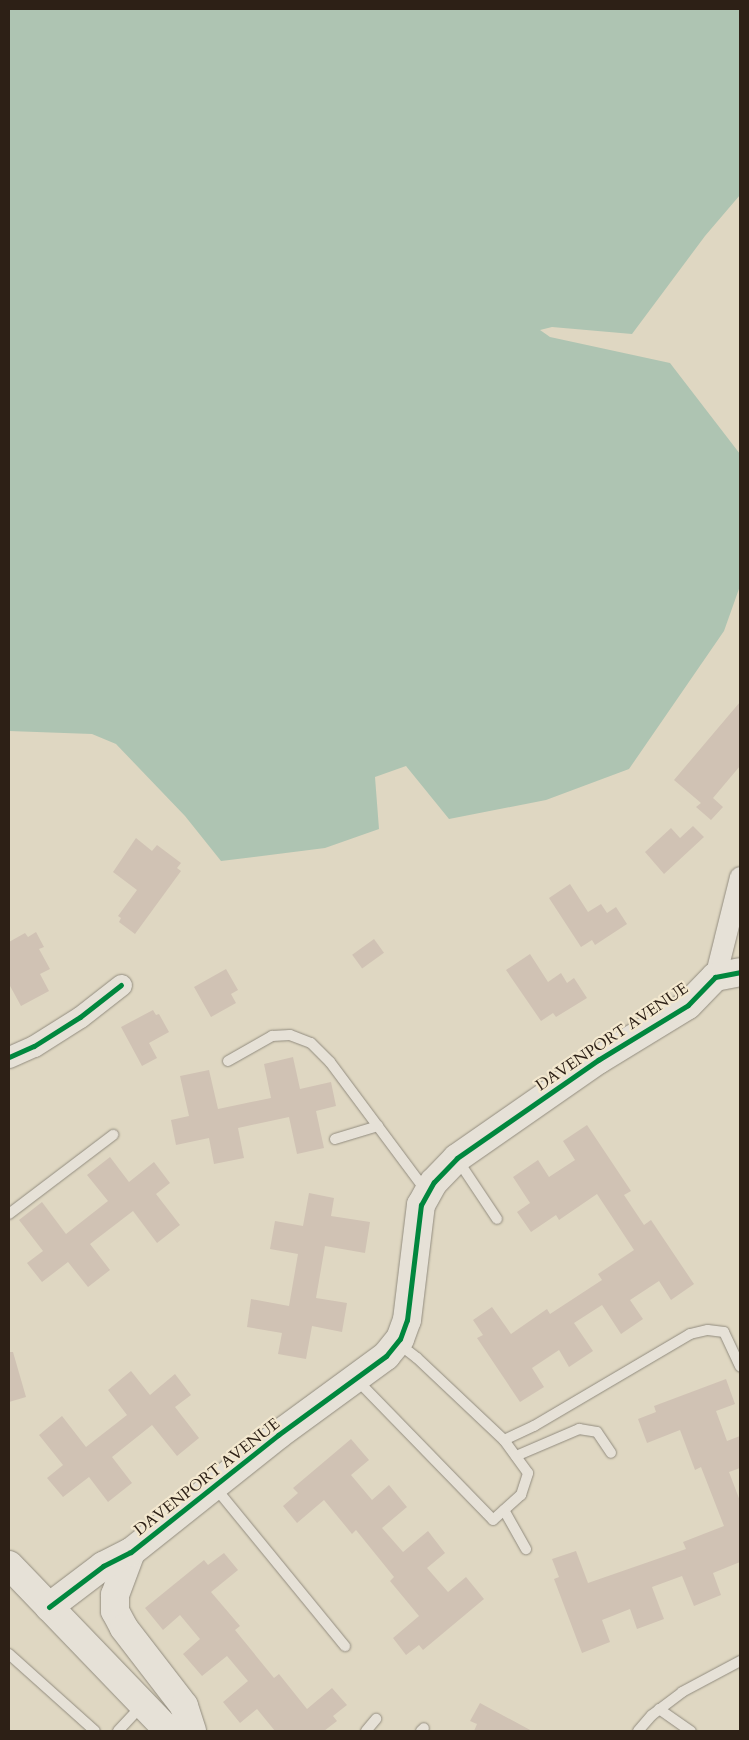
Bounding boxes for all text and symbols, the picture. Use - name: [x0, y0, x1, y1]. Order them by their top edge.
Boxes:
- street label: DAVENPORT AVENUE: [532, 979, 692, 1095]
- street label: DAVENPORT AVENUE: [130, 1414, 284, 1540]

